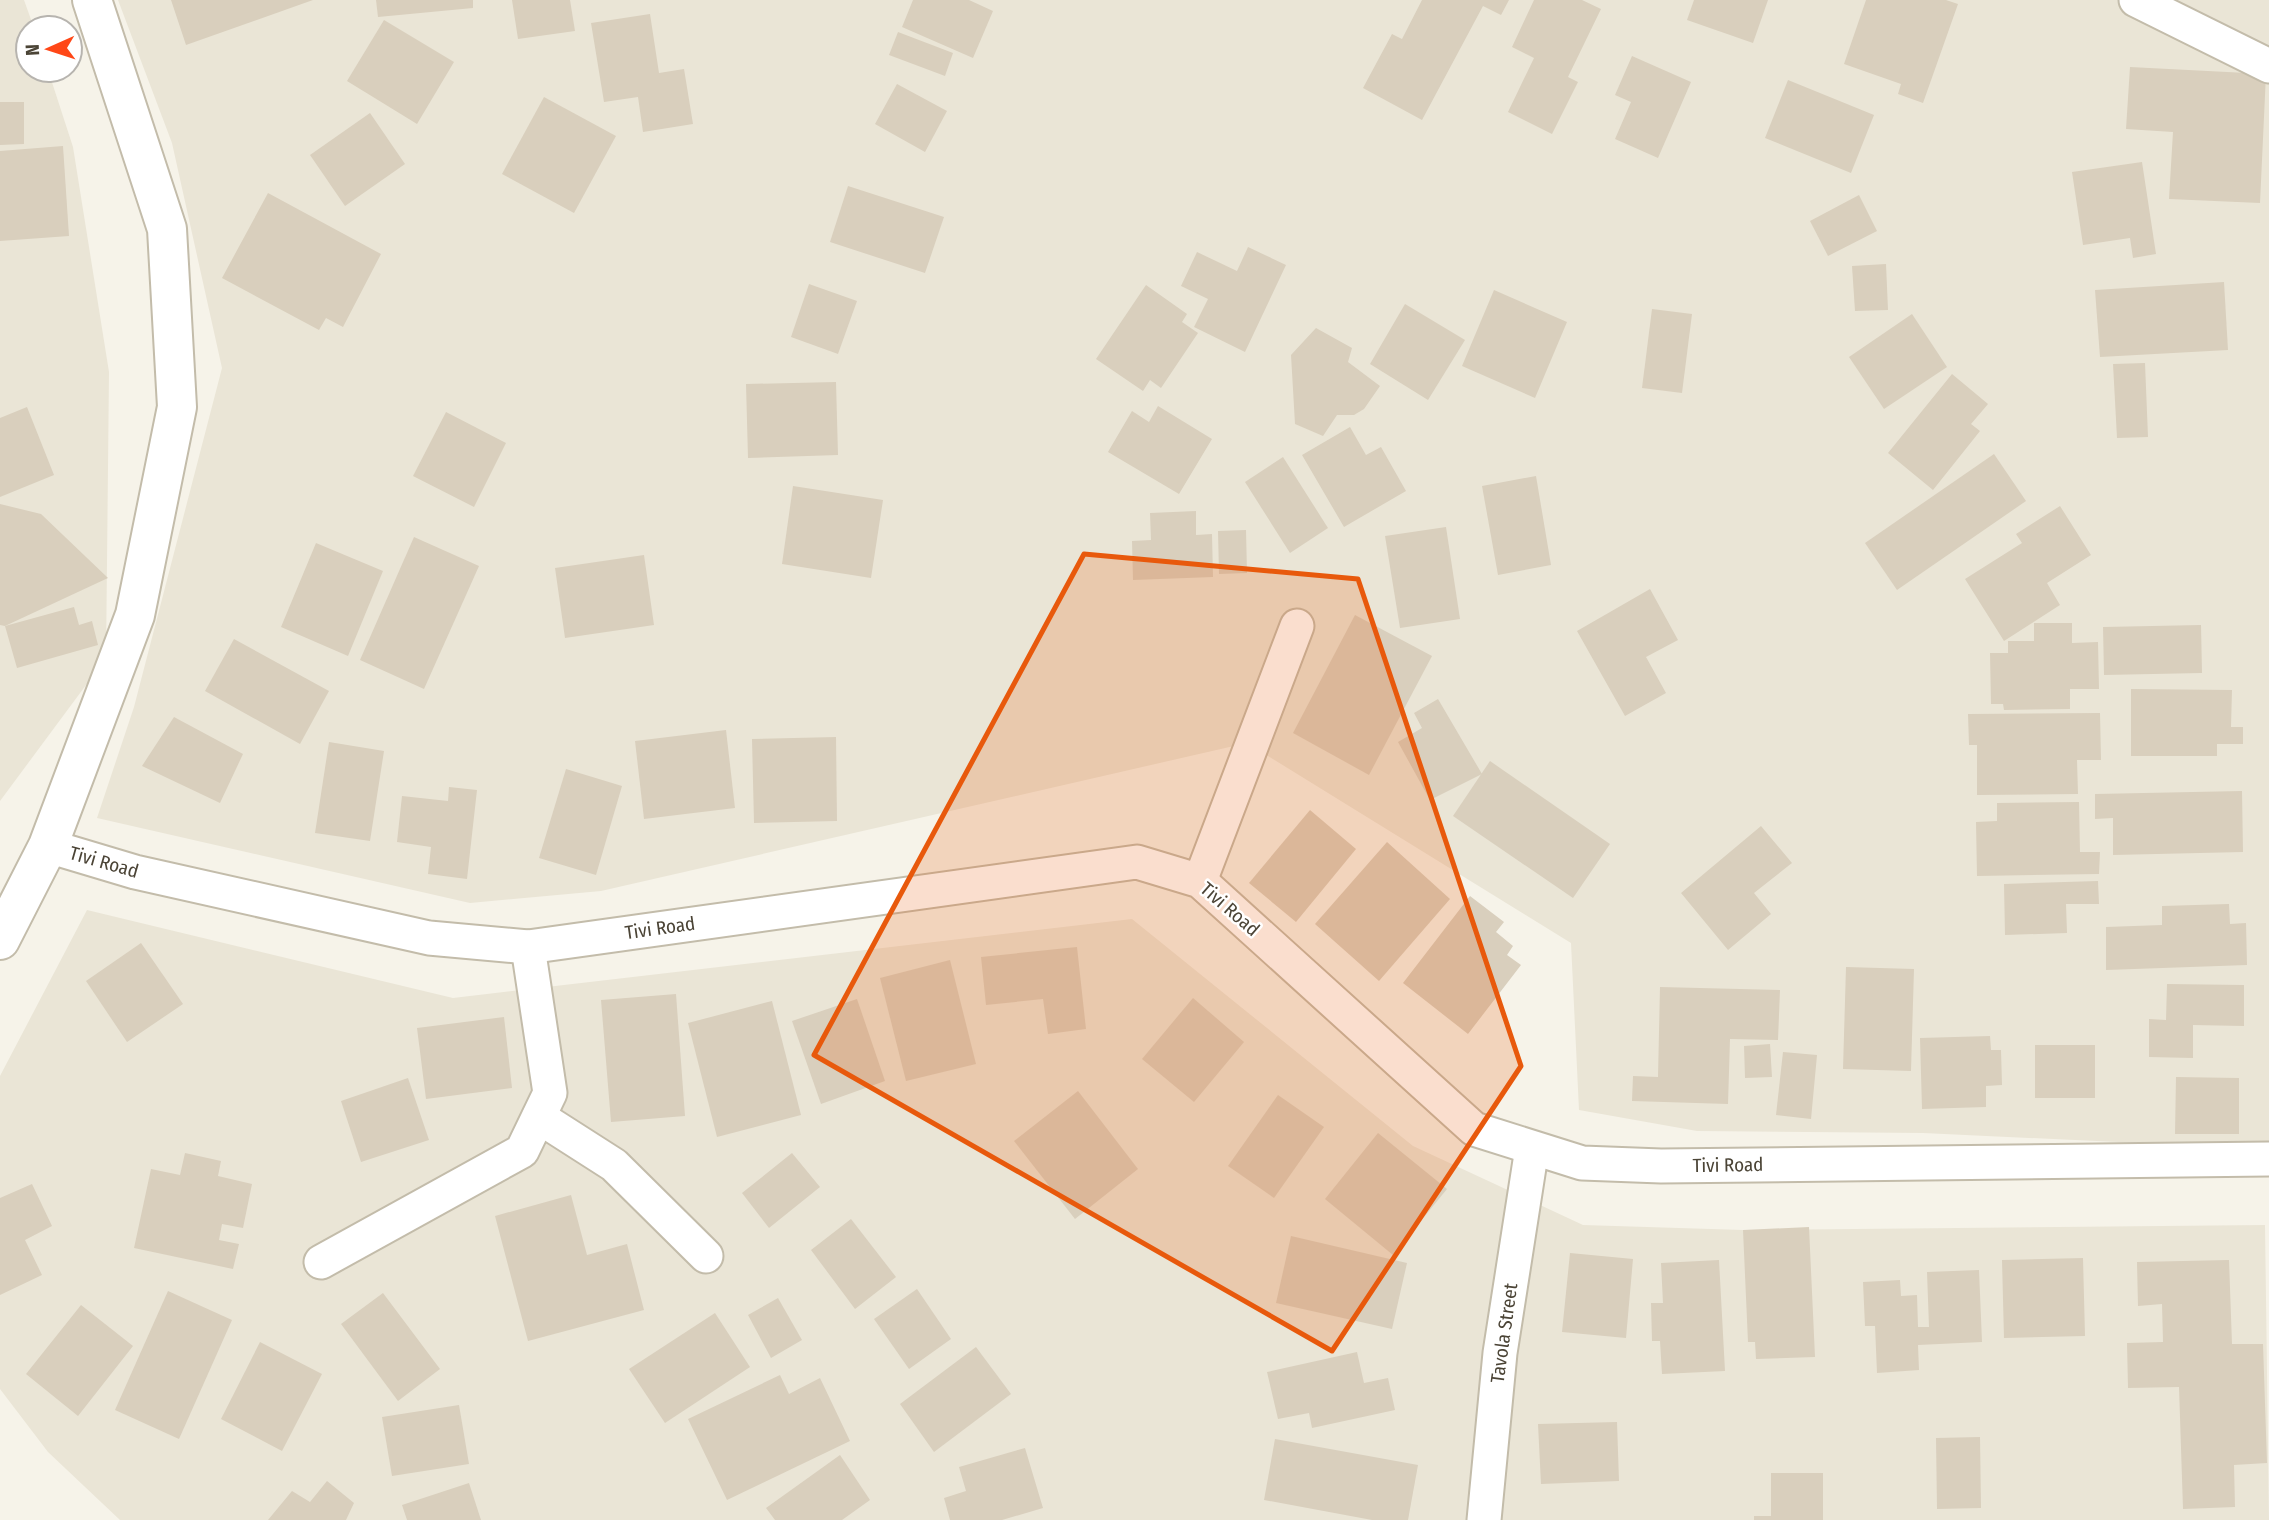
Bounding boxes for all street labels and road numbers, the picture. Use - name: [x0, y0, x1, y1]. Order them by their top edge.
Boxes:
- street label: Tivi Road: [67, 841, 141, 883]
- street label: Tivi Road: [1196, 877, 1264, 941]
- street label: Tivi Road: [623, 912, 697, 944]
- street label: Tivi Road: [1692, 1153, 1764, 1177]
- street label: Tavola Street: [1486, 1281, 1523, 1384]

